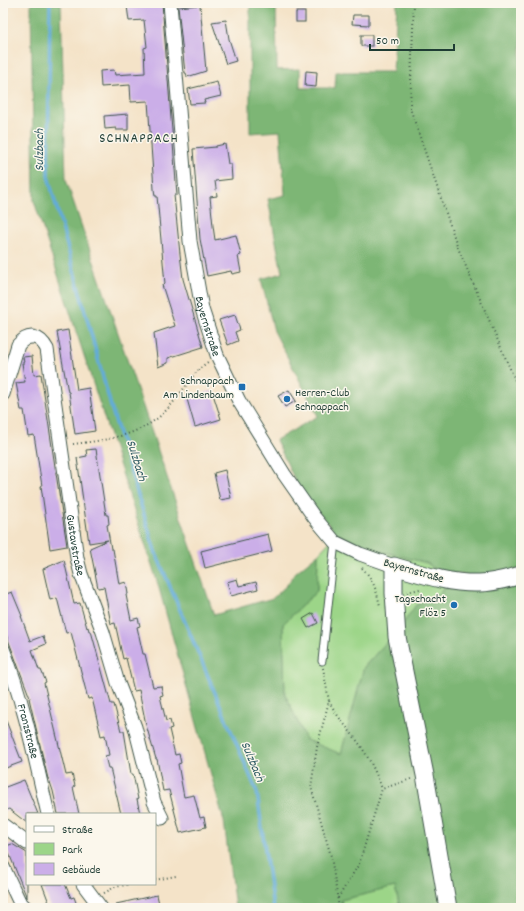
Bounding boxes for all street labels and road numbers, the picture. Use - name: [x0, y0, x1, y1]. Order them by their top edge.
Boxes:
- street label: Bayernstraße: [190, 295, 224, 359]
- street label: Gustavstraße: [61, 513, 88, 578]
- street label: Bayernstraße: [381, 555, 446, 588]
- street label: Franzstraße: [12, 702, 42, 761]

